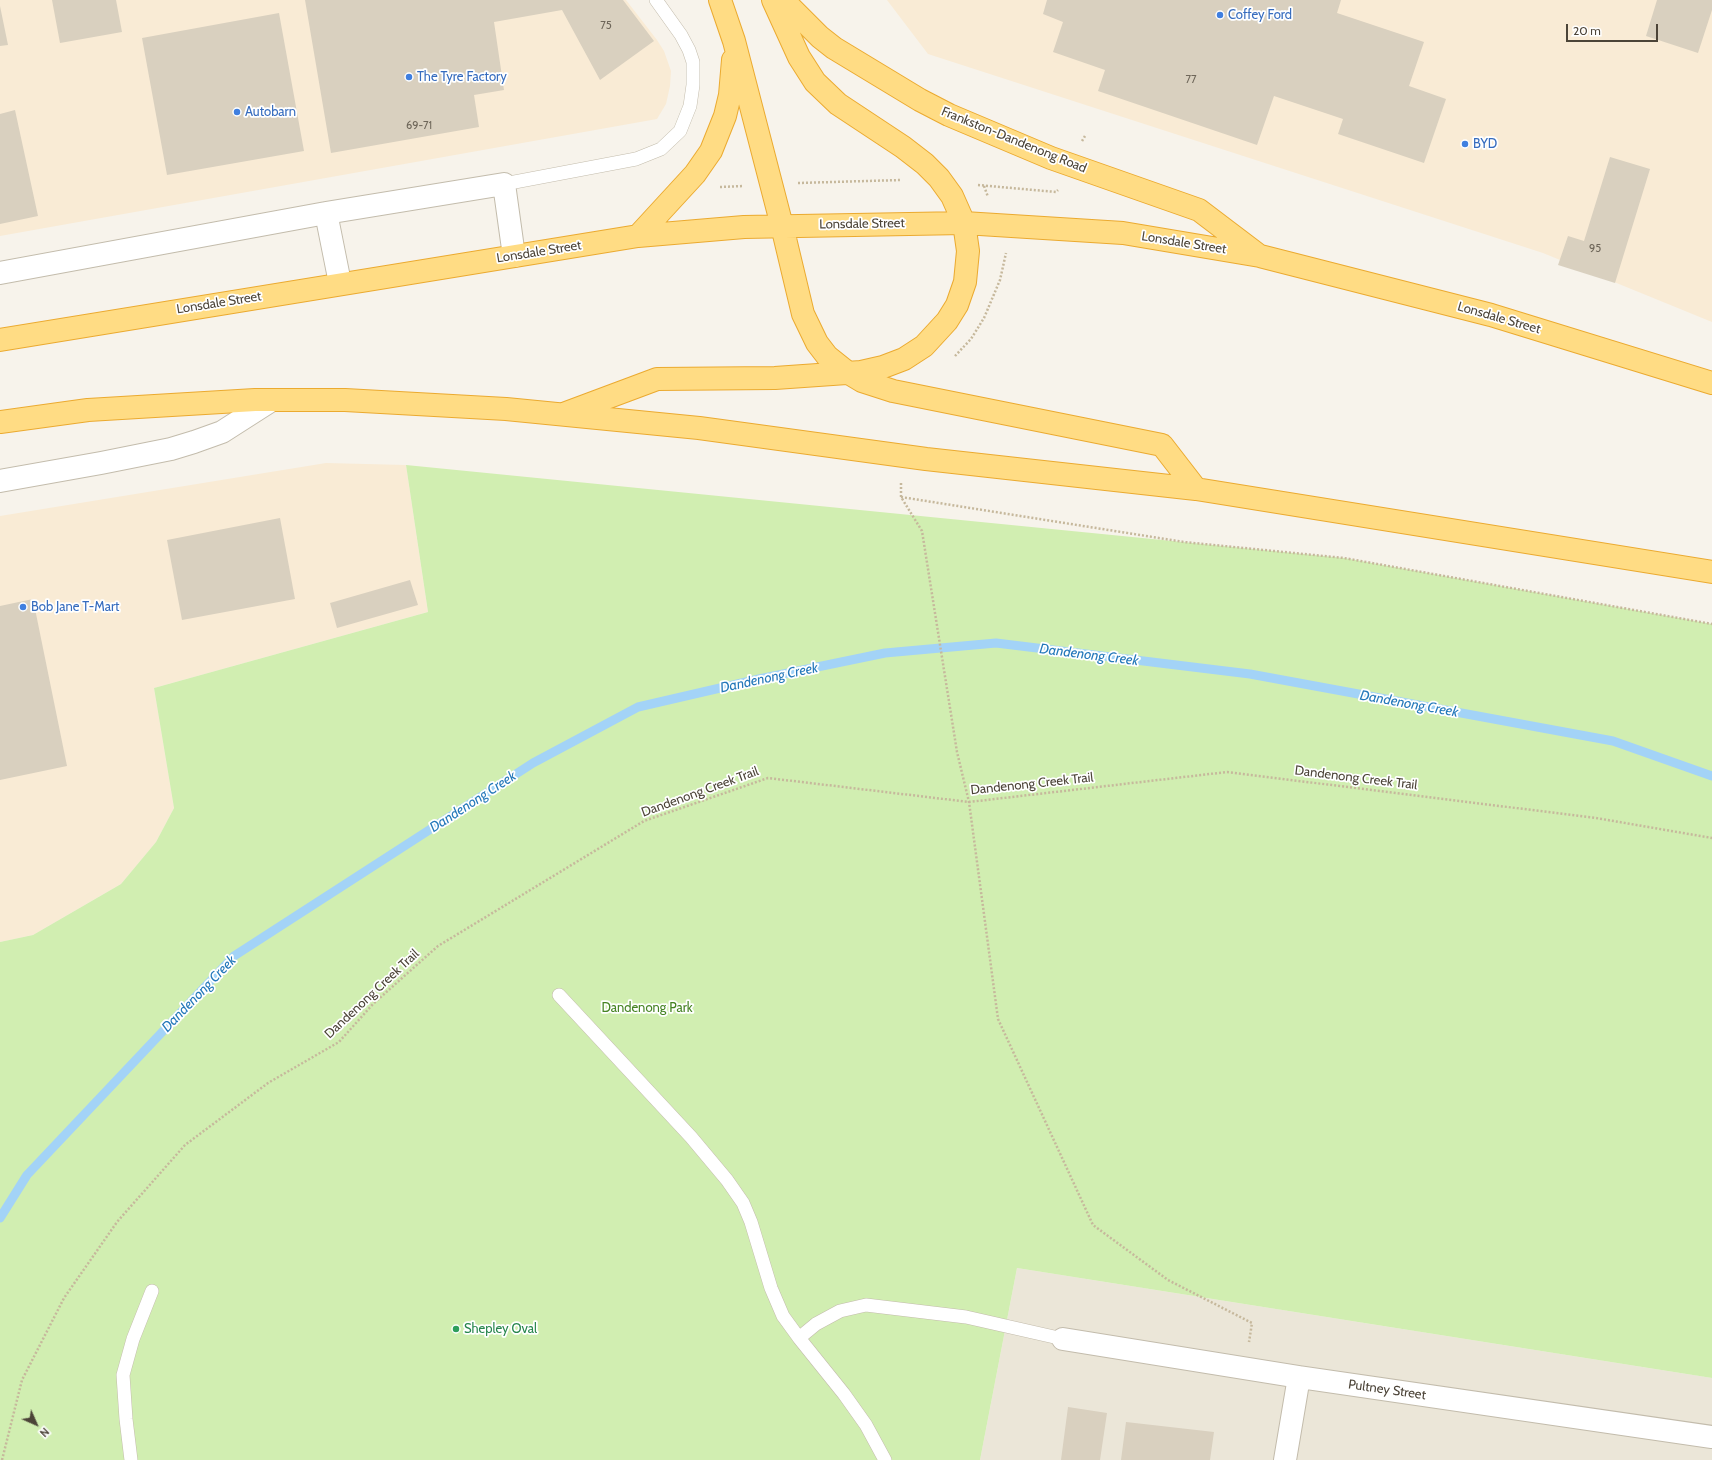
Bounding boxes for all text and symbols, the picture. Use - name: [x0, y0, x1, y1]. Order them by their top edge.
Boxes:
- place label: Coffey Ford: [1228, 7, 1292, 23]
- marker: Coffey Ford: [1215, 10, 1225, 20]
- scale bar: [1568, 16, 1660, 42]
- house number: 75: [600, 19, 612, 33]
- text: 20 m: [1573, 23, 1601, 38]
- place label: The Tyre Factory: [417, 69, 507, 85]
- marker: The Tyre Factory: [404, 72, 414, 82]
- house number: 77: [1185, 73, 1197, 87]
- place label: Autobarn: [245, 104, 296, 120]
- street label: Frankston-Dandenong Road: [939, 104, 1089, 176]
- marker: Autobarn: [232, 107, 242, 117]
- house number: 69-71: [406, 119, 432, 133]
- place label: BYD: [1473, 136, 1497, 152]
- marker: BYD: [1460, 139, 1470, 149]
- street label: Lonsdale Street: [819, 215, 905, 233]
- street label: Lonsdale Street: [1140, 229, 1228, 257]
- street label: Lonsdale Street: [495, 238, 583, 266]
- house number: 95: [1589, 242, 1601, 256]
- street label: Lonsdale Street: [175, 289, 263, 317]
- street label: Lonsdale Street: [1456, 299, 1542, 337]
- place label: Bob Jane T-Mart: [31, 599, 119, 615]
- marker: Bob Jane T-Mart: [18, 602, 28, 612]
- water label: Dandenong Creek: [1039, 641, 1139, 669]
- water label: Dandenong Creek: [719, 659, 819, 697]
- water label: Dandenong Creek: [1359, 687, 1459, 721]
- street label: Dandenong Creek Trail: [1294, 763, 1418, 793]
- street label: Dandenong Creek Trail: [639, 764, 761, 820]
- water label: Dandenong Creek: [427, 768, 519, 836]
- street label: Dandenong Creek Trail: [970, 770, 1094, 798]
- street label: Dandenong Creek Trail: [321, 946, 423, 1042]
- water label: Dandenong Creek: [158, 952, 240, 1036]
- park label: Dandenong Park: [601, 1000, 693, 1016]
- place label: Shepley Oval: [464, 1321, 537, 1337]
- marker: Shepley Oval: [451, 1324, 461, 1334]
- street label: Pultney Street: [1347, 1377, 1427, 1403]
- north arrow: [16, 1404, 56, 1444]
- text: N: [37, 1425, 52, 1440]

